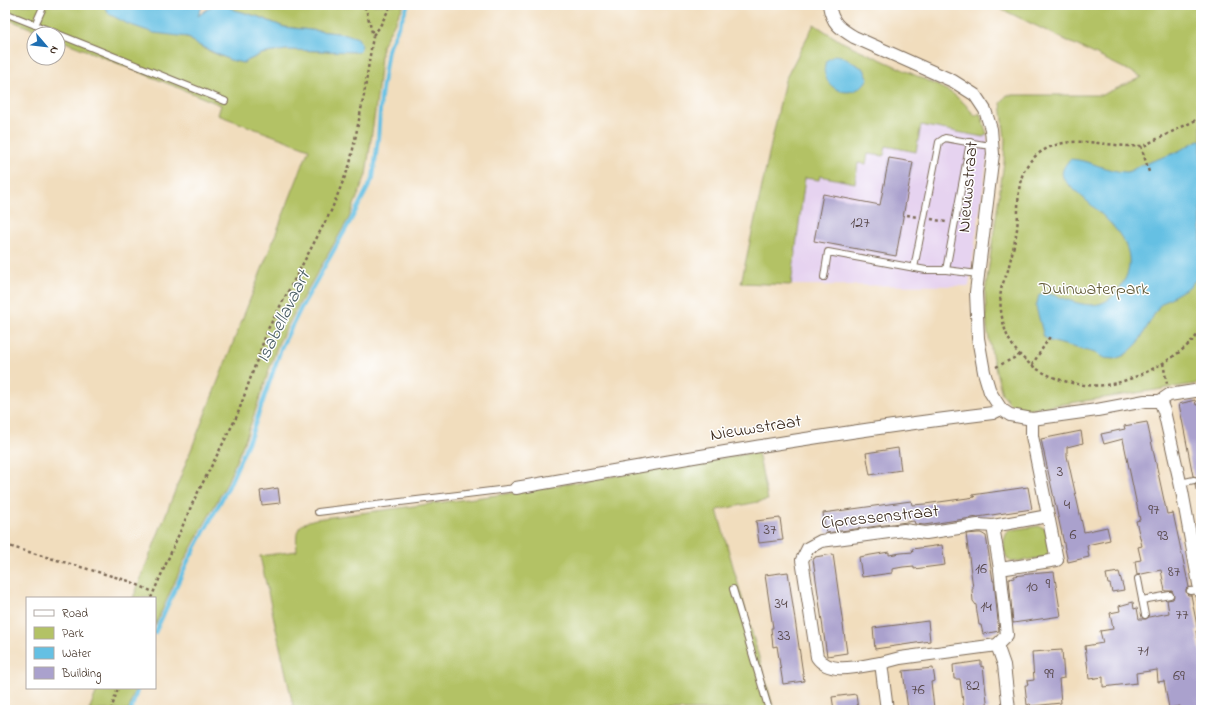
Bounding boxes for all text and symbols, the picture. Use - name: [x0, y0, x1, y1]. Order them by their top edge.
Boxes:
- north arrow: [26, 26, 66, 66]
- text: N: [45, 43, 63, 57]
- street label: Nieuwstraat: [952, 140, 986, 234]
- house number: 127: [850, 211, 870, 235]
- water label: Isabellavaart: [250, 265, 319, 368]
- park label: Duinwaterpark: [1038, 277, 1149, 303]
- street label: Nieuwstraat: [709, 409, 803, 449]
- house number: 3: [1057, 460, 1063, 484]
- house number: 4: [1064, 493, 1071, 517]
- house number: 97: [1148, 498, 1160, 522]
- street label: Cipressenstraat: [820, 499, 940, 537]
- house number: 37: [763, 518, 777, 542]
- house number: 6: [1069, 523, 1077, 547]
- house number: 93: [1157, 524, 1169, 548]
- house number: 16: [975, 557, 987, 581]
- house number: 87: [1168, 560, 1181, 584]
- house number: 9: [1046, 572, 1051, 596]
- house number: 10: [1026, 575, 1038, 599]
- house number: 34: [774, 592, 788, 616]
- house number: 14: [980, 595, 992, 619]
- legend: [26, 597, 156, 689]
- house number: 77: [1175, 603, 1189, 627]
- text: Road: [62, 605, 88, 623]
- house number: 33: [777, 624, 791, 648]
- text: Park: [62, 625, 84, 643]
- house number: 71: [1137, 639, 1149, 663]
- text: Water: [62, 645, 91, 663]
- house number: 99: [1044, 662, 1054, 686]
- house number: 69: [1173, 664, 1185, 688]
- text: Building: [61, 665, 101, 684]
- house number: 82: [966, 674, 980, 698]
- house number: 76: [911, 678, 925, 702]

